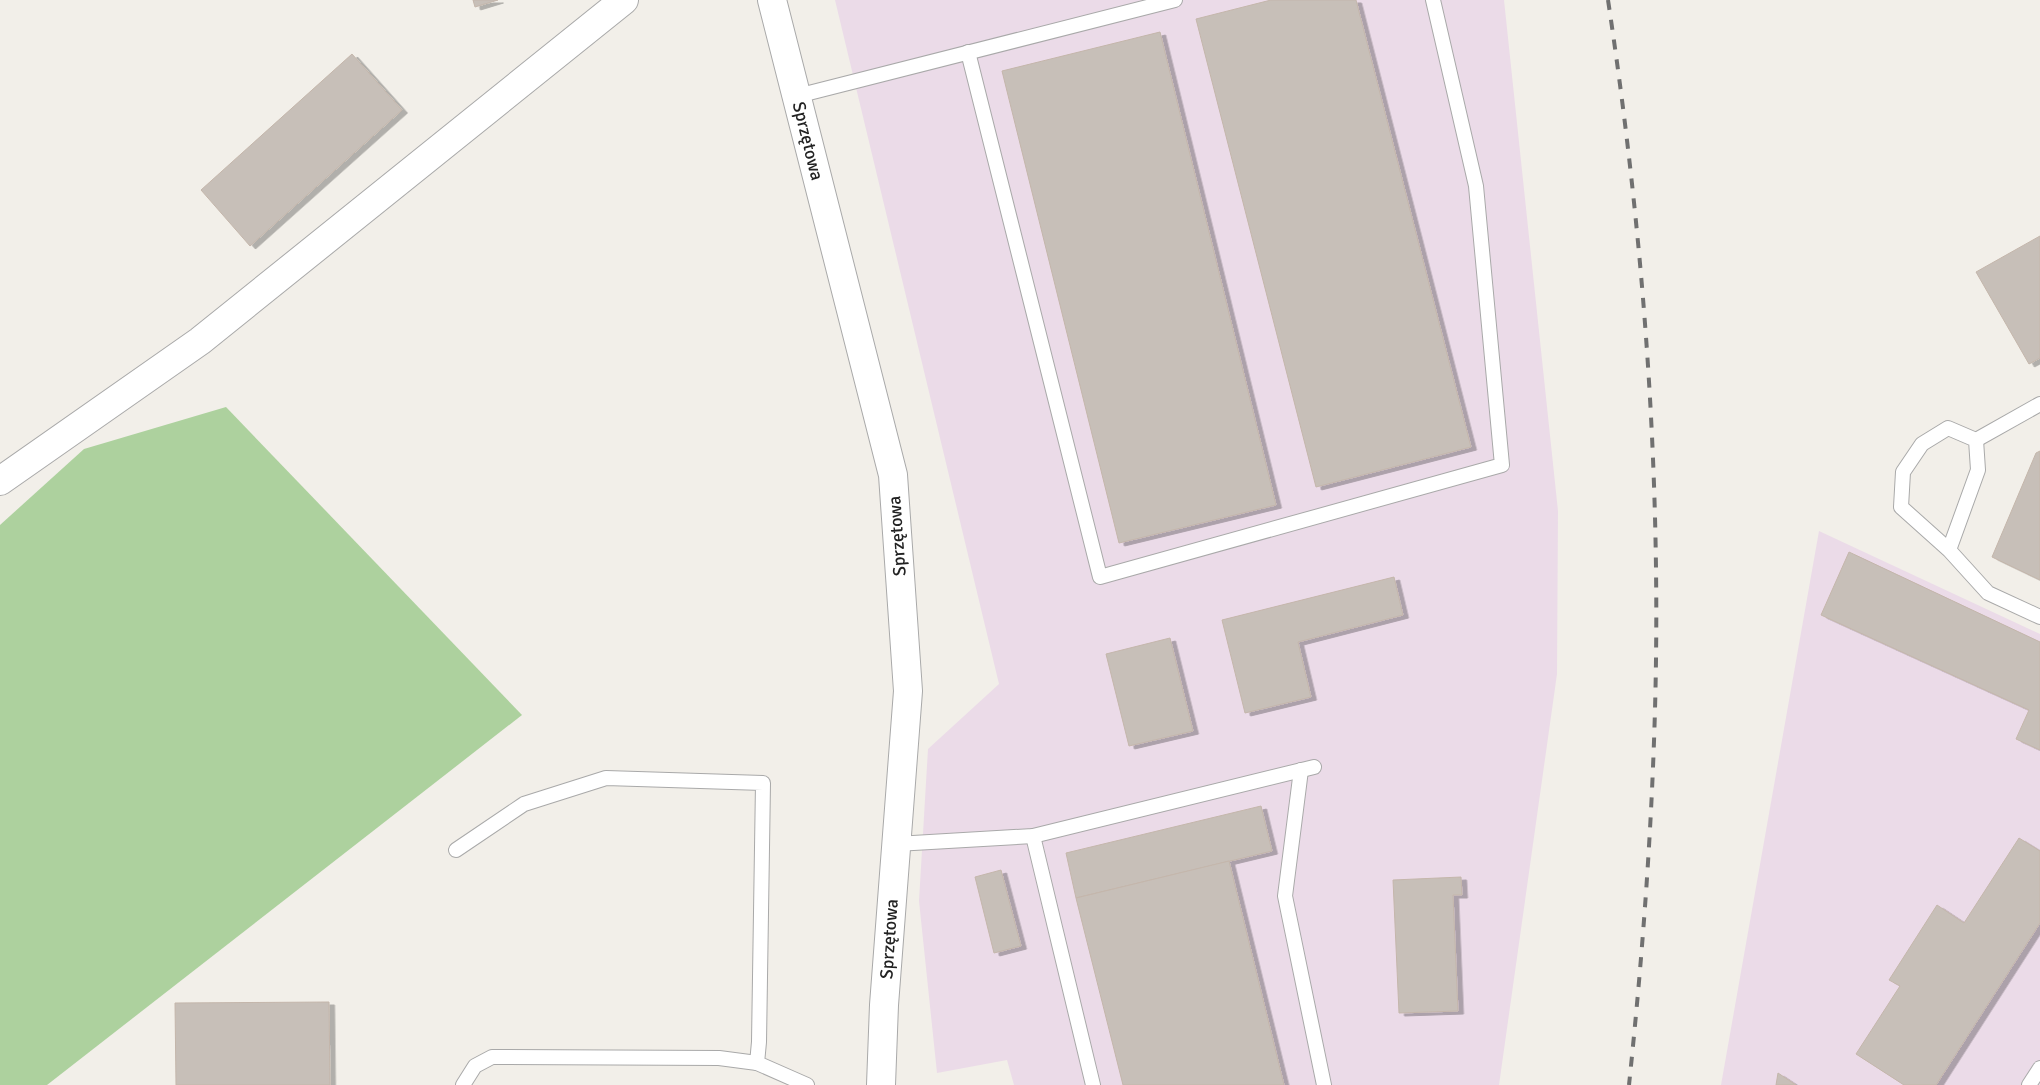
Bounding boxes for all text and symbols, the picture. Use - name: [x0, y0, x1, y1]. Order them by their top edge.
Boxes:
- street label: Sprzętowa: [788, 99, 828, 183]
- street label: Sprzętowa: [883, 495, 911, 577]
- street label: Sprzętowa: [875, 898, 903, 980]

